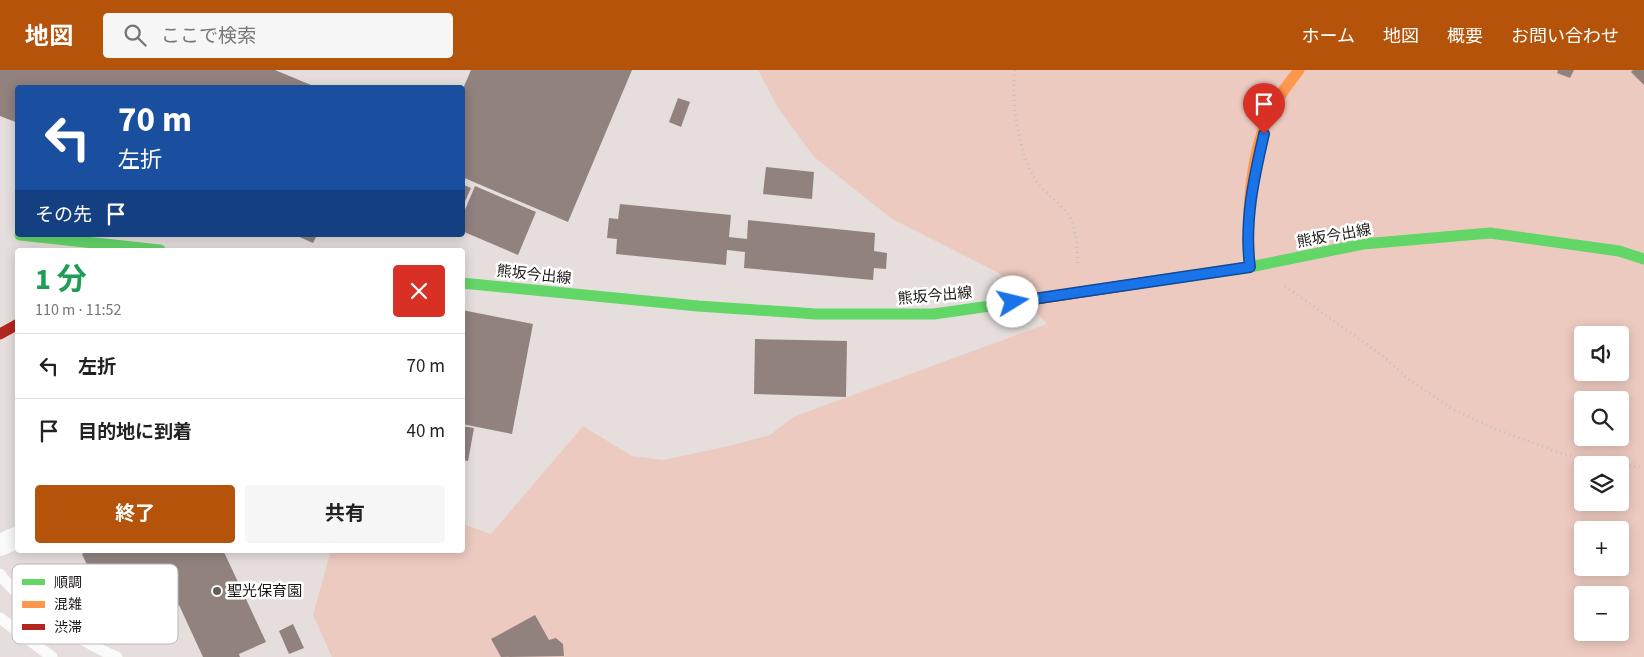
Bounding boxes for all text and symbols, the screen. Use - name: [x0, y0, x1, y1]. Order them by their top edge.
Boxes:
- search box: [103, 13, 453, 58]
- text: 地図: [25, 19, 73, 54]
- icon: search: [121, 21, 149, 49]
- text: ここで検索: [161, 23, 256, 50]
- text: ホーム: [1302, 24, 1355, 49]
- text: 地図: [1383, 24, 1419, 49]
- text: 概要: [1447, 24, 1483, 49]
- text: お問い合わせ: [1511, 24, 1619, 49]
- pin: [1243, 83, 1285, 134]
- icon: arrive: [1250, 90, 1278, 118]
- text: 70 m: [118, 95, 192, 145]
- icon: left: [35, 105, 100, 170]
- text: 左折: [118, 144, 162, 176]
- icon: arrive: [102, 200, 130, 228]
- text: その先: [35, 202, 92, 229]
- street label: 熊坂今出線: [1295, 219, 1373, 253]
- text: 1 分: [35, 258, 87, 301]
- street label: 熊坂今出線: [496, 261, 572, 289]
- button: close: [393, 265, 445, 317]
- position arrow: [986, 275, 1038, 327]
- street label: 熊坂今出線: [897, 282, 973, 310]
- text: 110 m · 11:52: [35, 299, 122, 321]
- map controls: [1574, 326, 1629, 641]
- button: sound: [1574, 326, 1629, 381]
- icon: left: [35, 352, 63, 380]
- text: 70 m: [407, 353, 445, 380]
- text: 左折: [78, 354, 116, 381]
- button: search: [1574, 391, 1629, 446]
- icon: arrive: [35, 417, 63, 445]
- text: 40 m: [407, 418, 445, 445]
- text: 目的地に到着: [78, 419, 192, 446]
- button: layers: [1574, 456, 1629, 511]
- button: 終了: [35, 485, 235, 543]
- button: 共有: [245, 485, 445, 543]
- button: +: [1574, 521, 1629, 576]
- legend: [12, 564, 178, 644]
- text: 順調: [54, 573, 82, 593]
- place label: 聖光保育園: [227, 581, 302, 602]
- marker: 聖光保育園: [211, 585, 223, 597]
- button: −: [1574, 586, 1629, 641]
- text: 混雑: [54, 595, 82, 615]
- text: 渋滞: [54, 618, 82, 638]

